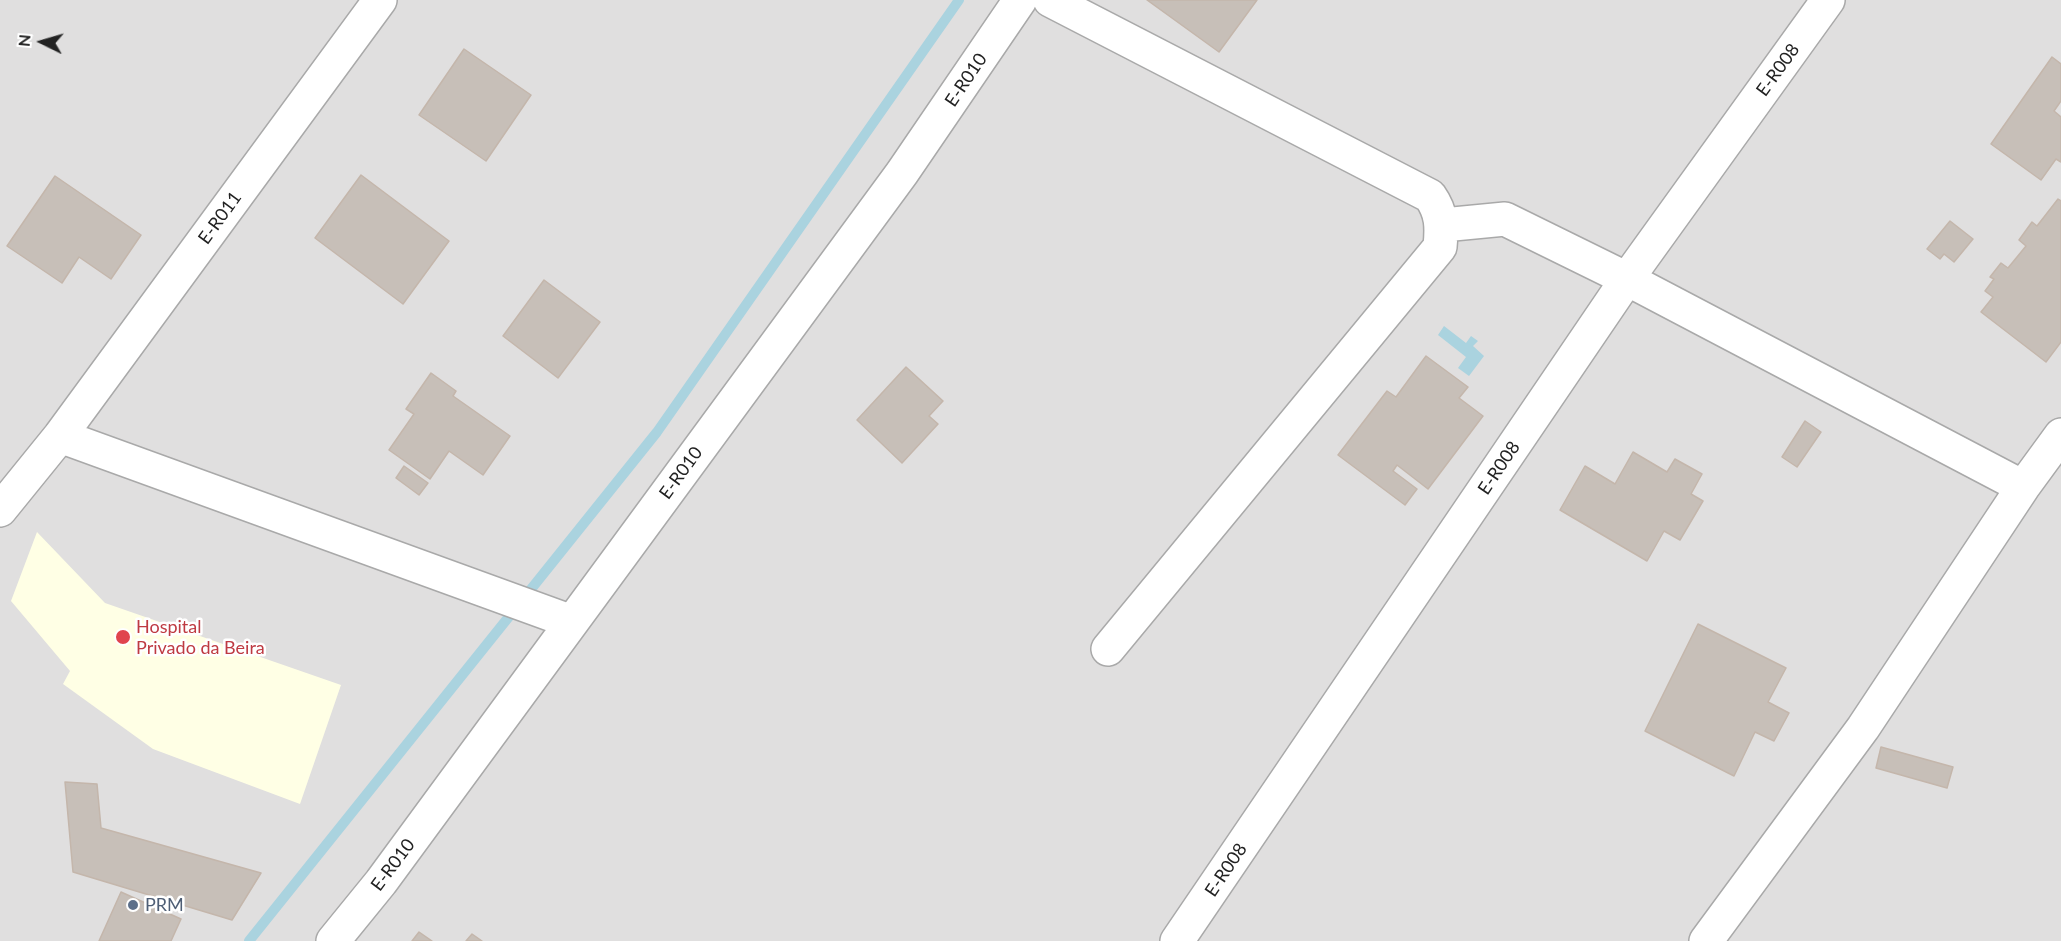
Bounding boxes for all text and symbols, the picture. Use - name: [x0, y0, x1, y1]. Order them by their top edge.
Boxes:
- north arrow: [12, 12, 72, 72]
- text: N: [14, 33, 34, 47]
- street label: E-R008: [1752, 40, 1804, 100]
- street label: E-R010: [940, 49, 992, 111]
- street label: E-R011: [194, 188, 246, 248]
- street label: E-R008: [1473, 437, 1525, 499]
- street label: E-R010: [655, 443, 707, 503]
- place label: Hospital Privado da Beira: [136, 616, 265, 658]
- marker: Hospital Privado da Beira: [114, 628, 132, 646]
- street label: E-R010: [366, 835, 420, 895]
- street label: E-R008: [1200, 839, 1252, 901]
- place label: PRM: [145, 894, 184, 916]
- marker: PRM: [126, 898, 140, 912]

